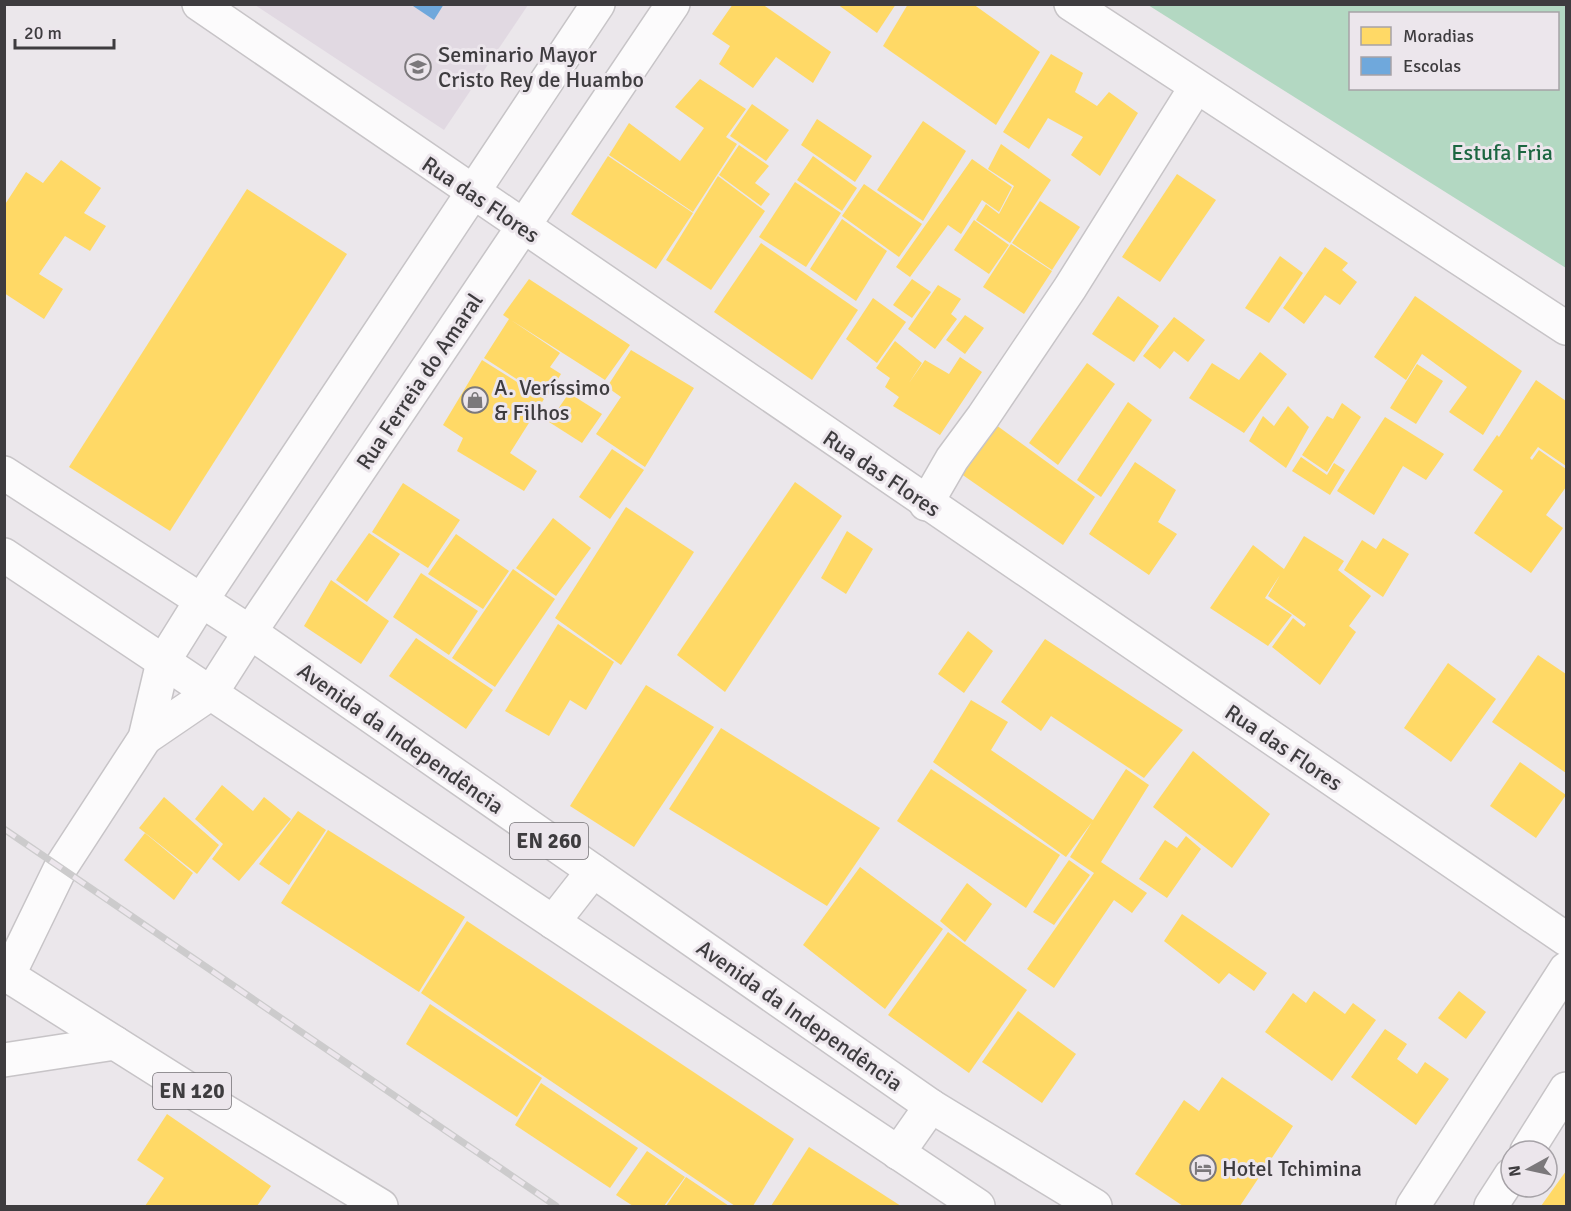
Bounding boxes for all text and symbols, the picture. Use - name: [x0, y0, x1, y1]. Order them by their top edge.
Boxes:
- scale bar: [15, 12, 114, 50]
- legend: [1349, 12, 1559, 90]
- text: 20 m: [24, 22, 62, 44]
- text: Moradias: [1403, 25, 1474, 47]
- place label: Seminario Mayor Cristo Rey de Huambo: [438, 41, 644, 93]
- school or university icon: Seminario Mayor Cristo Rey de Huambo: [403, 52, 433, 82]
- text: Escolas: [1403, 55, 1461, 77]
- park label: Estufa Fria: [1451, 139, 1553, 166]
- street label: Rua das Flores: [417, 150, 544, 248]
- street label: Rua Ferreia do Amaral: [350, 288, 488, 475]
- place label: A. Veríssimo & Filhos: [494, 374, 610, 426]
- shop icon: A. Veríssimo & Filhos: [460, 385, 490, 415]
- street label: Rua das Flores: [818, 424, 945, 522]
- street label: Avenida da Independência: [293, 657, 509, 820]
- street label: Rua das Flores: [1220, 698, 1347, 796]
- road number: EN 260: [510, 823, 588, 859]
- street label: Avenida da Independência: [692, 934, 908, 1097]
- road number: EN 120: [153, 1073, 231, 1109]
- north arrow: [1499, 1139, 1559, 1199]
- hotel icon: Hotel Tchimina: [1188, 1153, 1218, 1183]
- place label: Hotel Tchimina: [1222, 1155, 1362, 1182]
- text: N: [1504, 1164, 1526, 1178]

